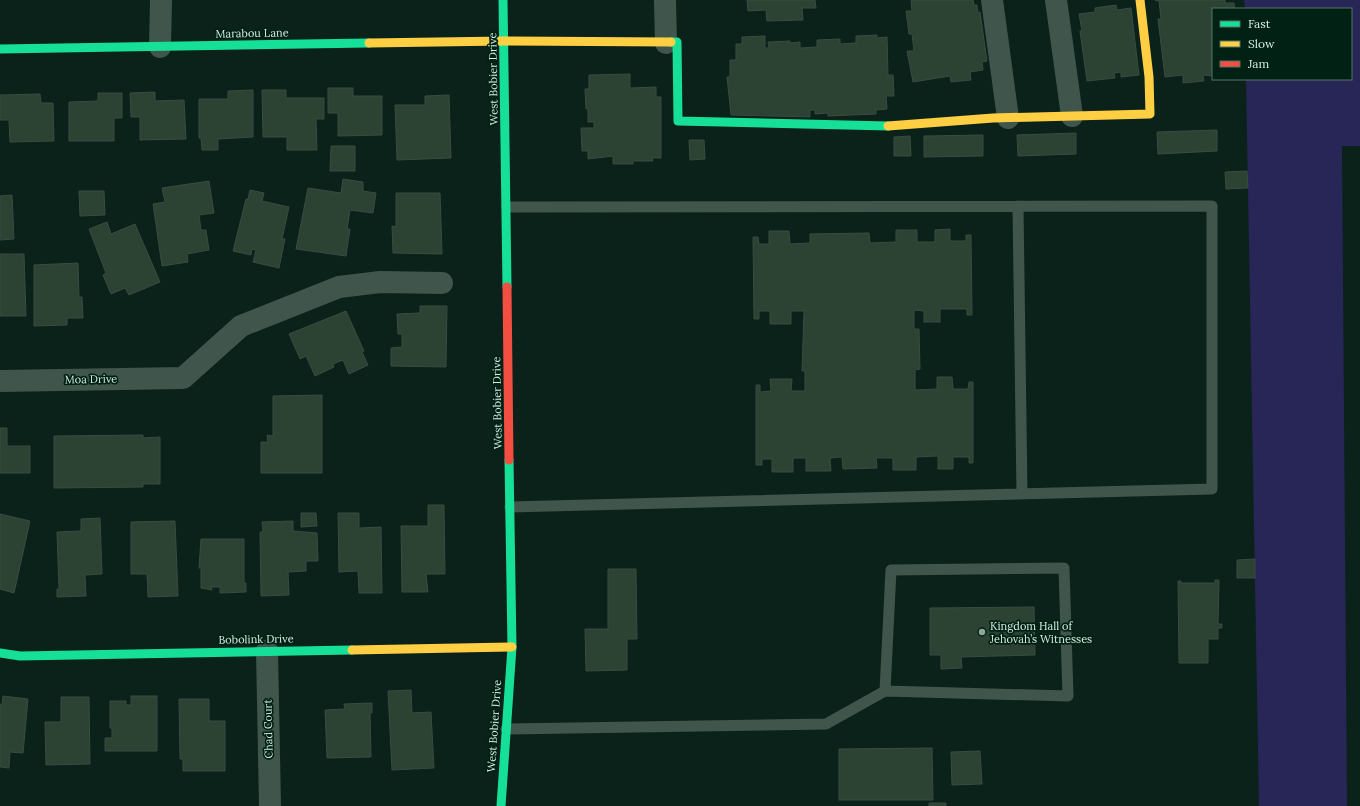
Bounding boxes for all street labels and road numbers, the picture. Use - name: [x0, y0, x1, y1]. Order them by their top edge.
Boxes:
- street label: Marabou Lane: [215, 25, 289, 41]
- street label: West Bobier Drive: [485, 33, 501, 125]
- street label: West Bobier Drive: [489, 357, 505, 449]
- street label: Moa Drive: [65, 372, 117, 386]
- street label: Bobolink Drive: [218, 631, 294, 647]
- street label: West Bobier Drive: [484, 679, 504, 773]
- street label: Chad Court: [260, 699, 276, 759]

